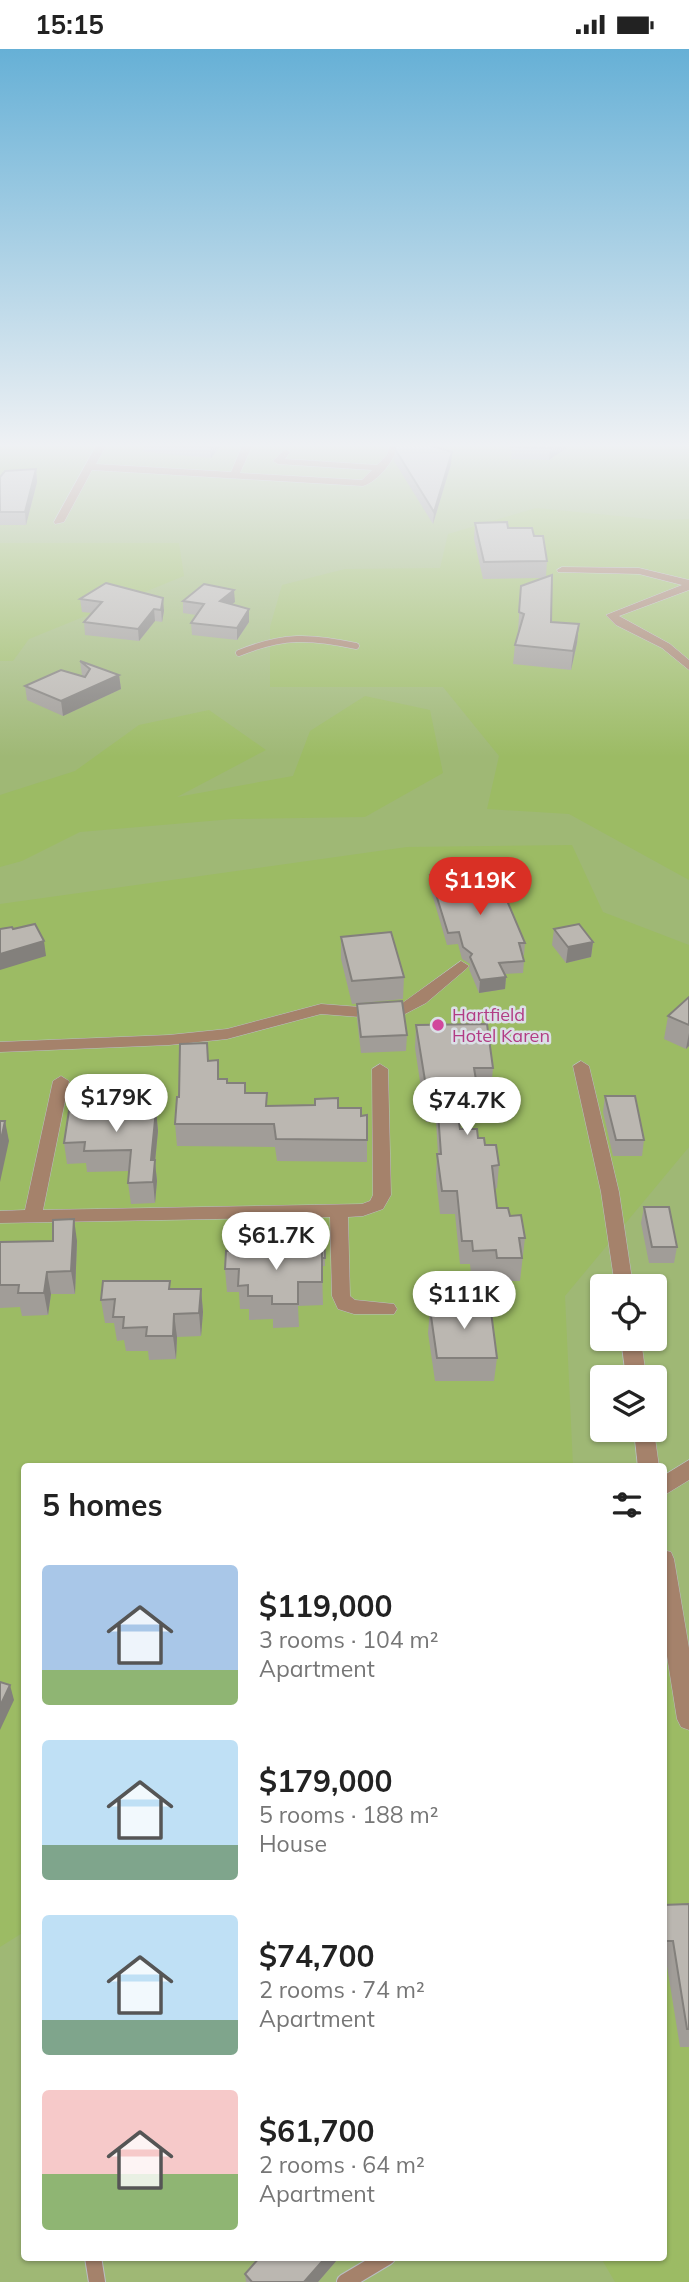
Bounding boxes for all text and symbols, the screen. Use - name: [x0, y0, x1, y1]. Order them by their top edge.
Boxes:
- text: 15:15: [35, 8, 104, 41]
- pin: $119K: [431, 857, 529, 917]
- text: $119K: [445, 865, 515, 894]
- place label: Hartfield Hotel Karen: [452, 1003, 550, 1047]
- marker: Hartfield Hotel Karen: [430, 1017, 446, 1033]
- pin: $179K: [67, 1075, 165, 1134]
- pin: $74.7K: [410, 1077, 524, 1137]
- text: $179K: [81, 1082, 151, 1111]
- text: $74.7K: [429, 1085, 505, 1114]
- pin: $61.7K: [219, 1213, 333, 1272]
- text: $61.7K: [238, 1220, 314, 1249]
- pin: $111K: [415, 1271, 513, 1331]
- map controls: [590, 1274, 667, 1442]
- button: locate: [590, 1274, 667, 1351]
- text: $111K: [429, 1279, 499, 1308]
- button: layers: [590, 1365, 667, 1442]
- text: 5 homes: [42, 1486, 163, 1524]
- icon: filters: [608, 1486, 646, 1524]
- text: $119,000: [259, 1587, 392, 1625]
- icon: home: [98, 1593, 182, 1677]
- text: 3 rooms · 104 m²: [259, 1625, 439, 1654]
- text: Apartment: [259, 1654, 375, 1683]
- text: $179,000: [259, 1762, 392, 1800]
- icon: home: [98, 1768, 182, 1852]
- text: 5 rooms · 188 m²: [259, 1800, 439, 1829]
- text: House: [259, 1829, 327, 1858]
- text: $74,700: [259, 1937, 374, 1975]
- icon: home: [98, 1943, 182, 2027]
- text: 2 rooms · 74 m²: [259, 1975, 425, 2004]
- text: Apartment: [259, 2004, 375, 2033]
- text: $61,700: [259, 2112, 374, 2150]
- icon: home: [98, 2118, 182, 2202]
- text: 2 rooms · 64 m²: [259, 2150, 425, 2179]
- text: Apartment: [259, 2179, 375, 2208]

